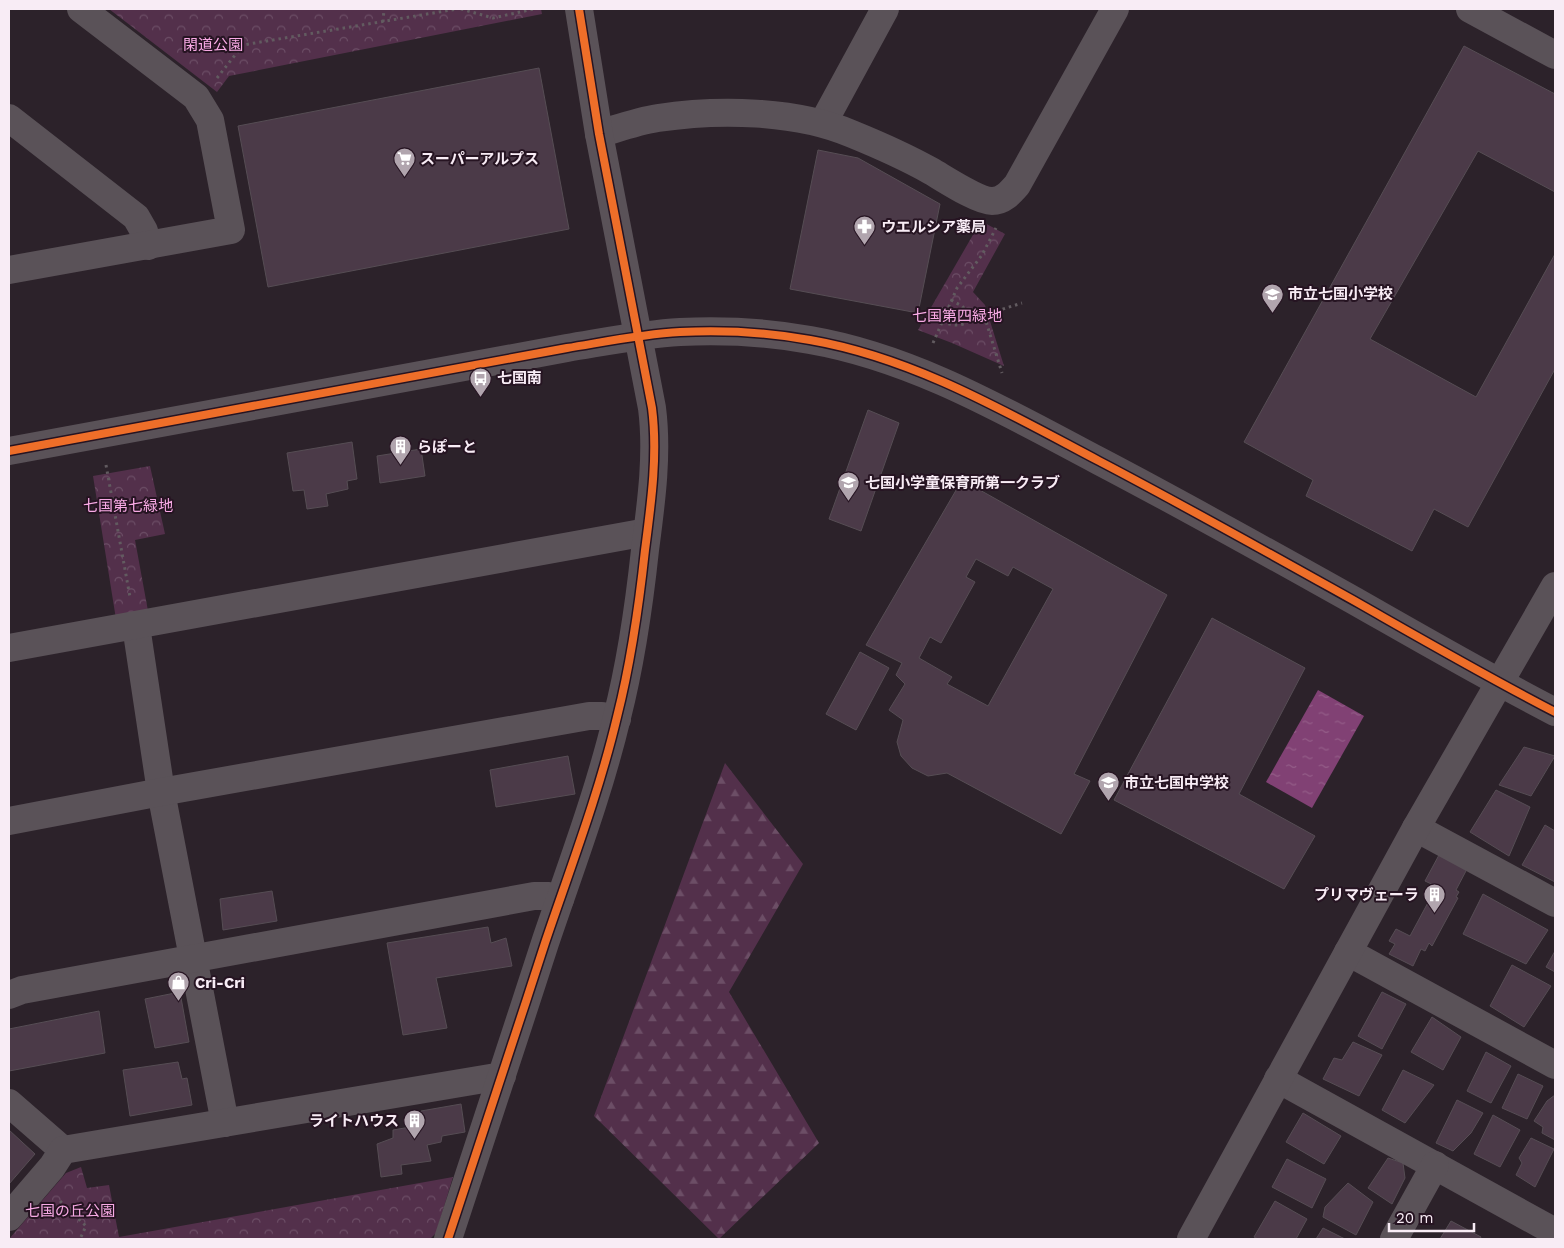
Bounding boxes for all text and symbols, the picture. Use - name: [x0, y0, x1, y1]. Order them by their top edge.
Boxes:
- park label: 閑道公園: [183, 36, 243, 54]
- supermarket icon: スーパーアルプス: [392, 147, 416, 178]
- place label: スーパーアルプス: [420, 150, 539, 168]
- pharmacy icon: ウエルシア薬局: [853, 215, 877, 246]
- place label: ウエルシア薬局: [881, 218, 986, 236]
- school or university icon: 市立七国小学校: [1260, 282, 1284, 313]
- place label: 市立七国小学校: [1288, 285, 1393, 303]
- park label: 七国第四緑地: [912, 307, 1002, 325]
- bus stop icon: 七国南: [469, 366, 493, 397]
- place label: 七国南: [497, 369, 542, 387]
- building icon: らぽーと: [389, 435, 413, 466]
- place label: らぽーと: [417, 438, 477, 456]
- school or university icon: 七国小学童保育所第一クラブ: [837, 471, 861, 502]
- place label: 七国小学童保育所第一クラブ: [865, 474, 1060, 492]
- park label: 七国第七緑地: [83, 497, 173, 515]
- school or university icon: 市立七国中学校: [1096, 771, 1120, 802]
- place label: 市立七国中学校: [1124, 774, 1229, 792]
- building icon: プリマヴェーラ: [1423, 883, 1447, 914]
- place label: プリマヴェーラ: [1314, 886, 1419, 904]
- shop icon: Cri-Cri: [167, 971, 191, 1002]
- place label: Cri-Cri: [195, 974, 245, 992]
- building icon: ライトハウス: [403, 1109, 427, 1140]
- place label: ライトハウス: [309, 1112, 399, 1130]
- scale bar: [1389, 1200, 1474, 1232]
- park label: 七国の丘公園: [25, 1202, 115, 1220]
- text: 20 m: [1396, 1209, 1434, 1227]

